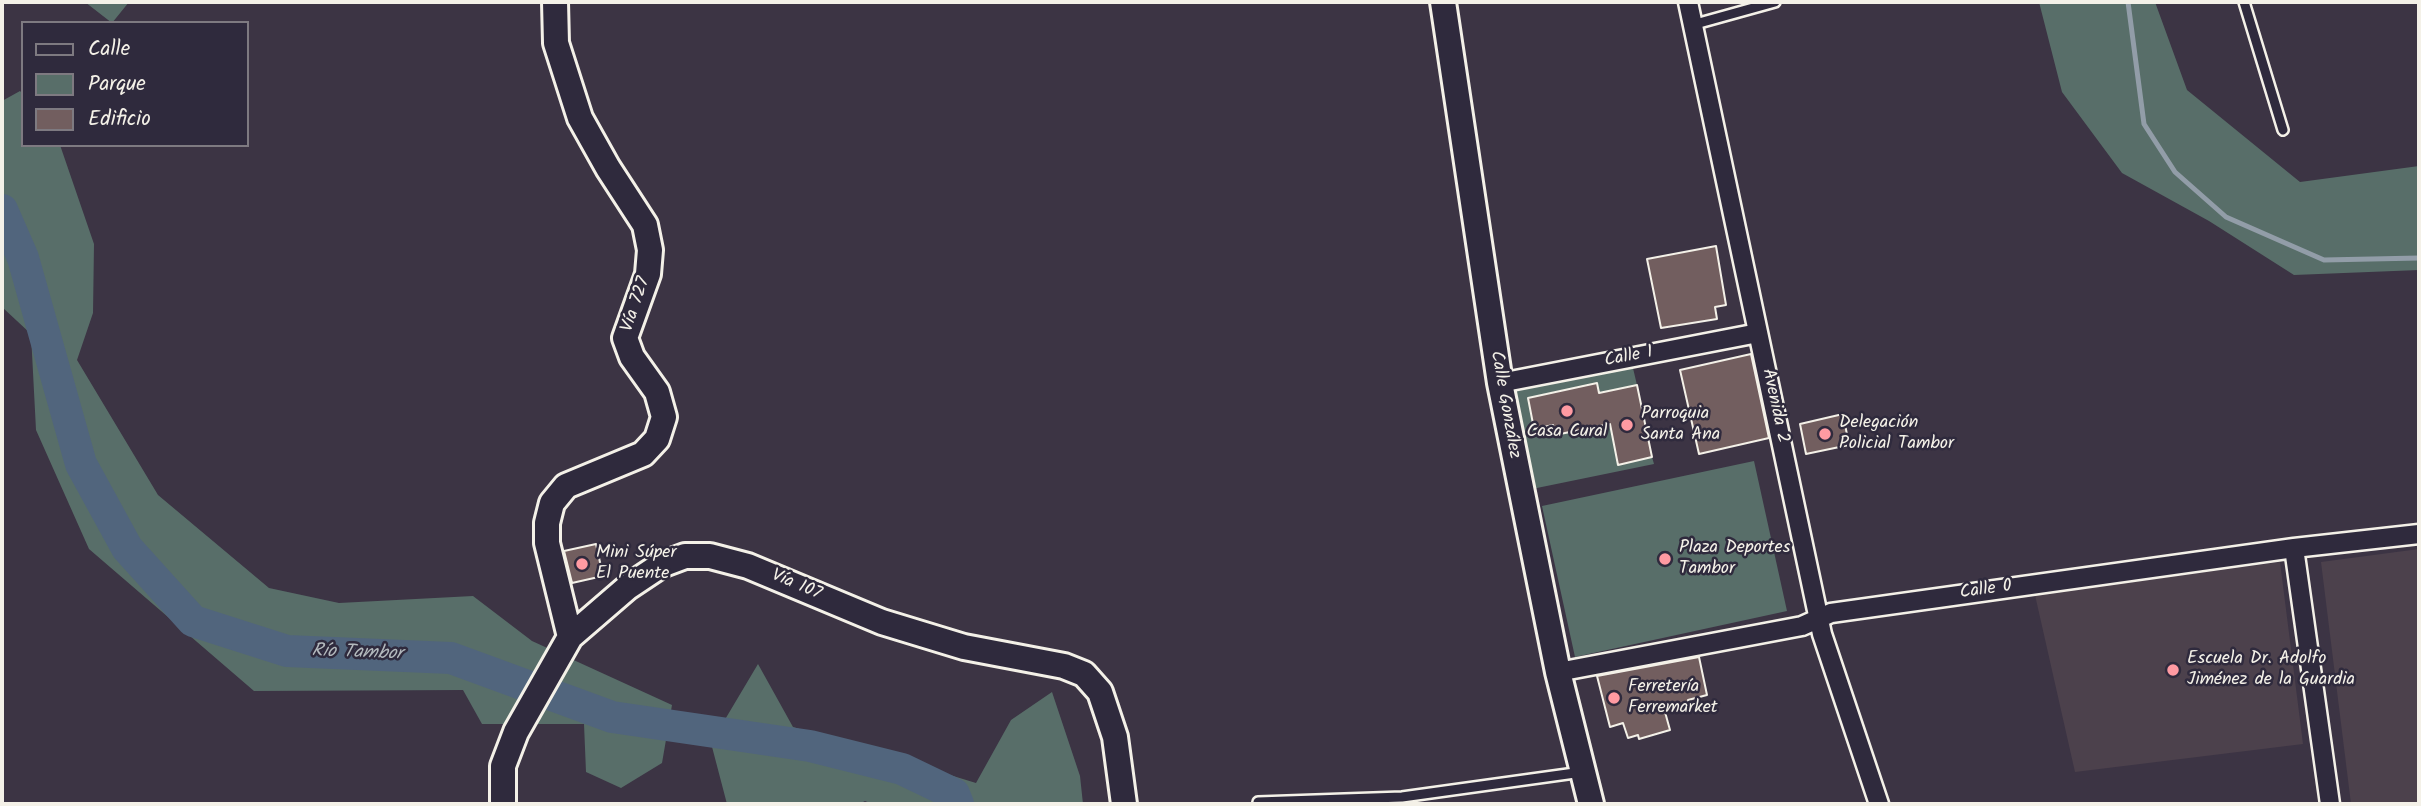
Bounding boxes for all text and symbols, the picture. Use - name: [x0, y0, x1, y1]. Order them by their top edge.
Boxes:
- legend: [21, 21, 248, 147]
- text: Calle: [88, 33, 130, 66]
- text: Parque: [88, 68, 146, 101]
- text: Edificio: [88, 103, 151, 136]
- street label: Vía 727: [618, 275, 656, 335]
- street label: Calle 1: [1603, 343, 1655, 373]
- street label: Calle González: [1484, 349, 1524, 461]
- street label: Avenida 2: [1756, 367, 1792, 445]
- marker: Casa Cural: [1559, 403, 1575, 419]
- place label: Parroquia Santa Ana: [1641, 404, 1720, 446]
- place label: Delegación Policial Tambor: [1839, 413, 1954, 456]
- marker: Parroquia Santa Ana: [1619, 417, 1635, 433]
- place label: Casa Cural: [1527, 422, 1607, 444]
- marker: Delegación Policial Tambor: [1817, 426, 1833, 442]
- place label: Plaza Deportes Tambor: [1679, 538, 1790, 580]
- place label: Mini Súper El Puente: [596, 543, 676, 586]
- marker: Plaza Deportes Tambor: [1657, 551, 1673, 567]
- marker: Mini Súper El Puente: [574, 556, 590, 572]
- street label: Vía 107: [768, 566, 824, 606]
- street label: Calle 0: [1959, 577, 2013, 605]
- water label: Río Tambor: [311, 641, 403, 667]
- place label: Escuela Dr. Adolfo Jiménez de la Guardia: [2187, 649, 2355, 692]
- marker: Escuela Dr. Adolfo Jiménez de la Guardia: [2165, 662, 2181, 678]
- place label: Ferretería Ferremarket: [1628, 677, 1718, 720]
- marker: Ferretería Ferremarket: [1606, 690, 1622, 706]

